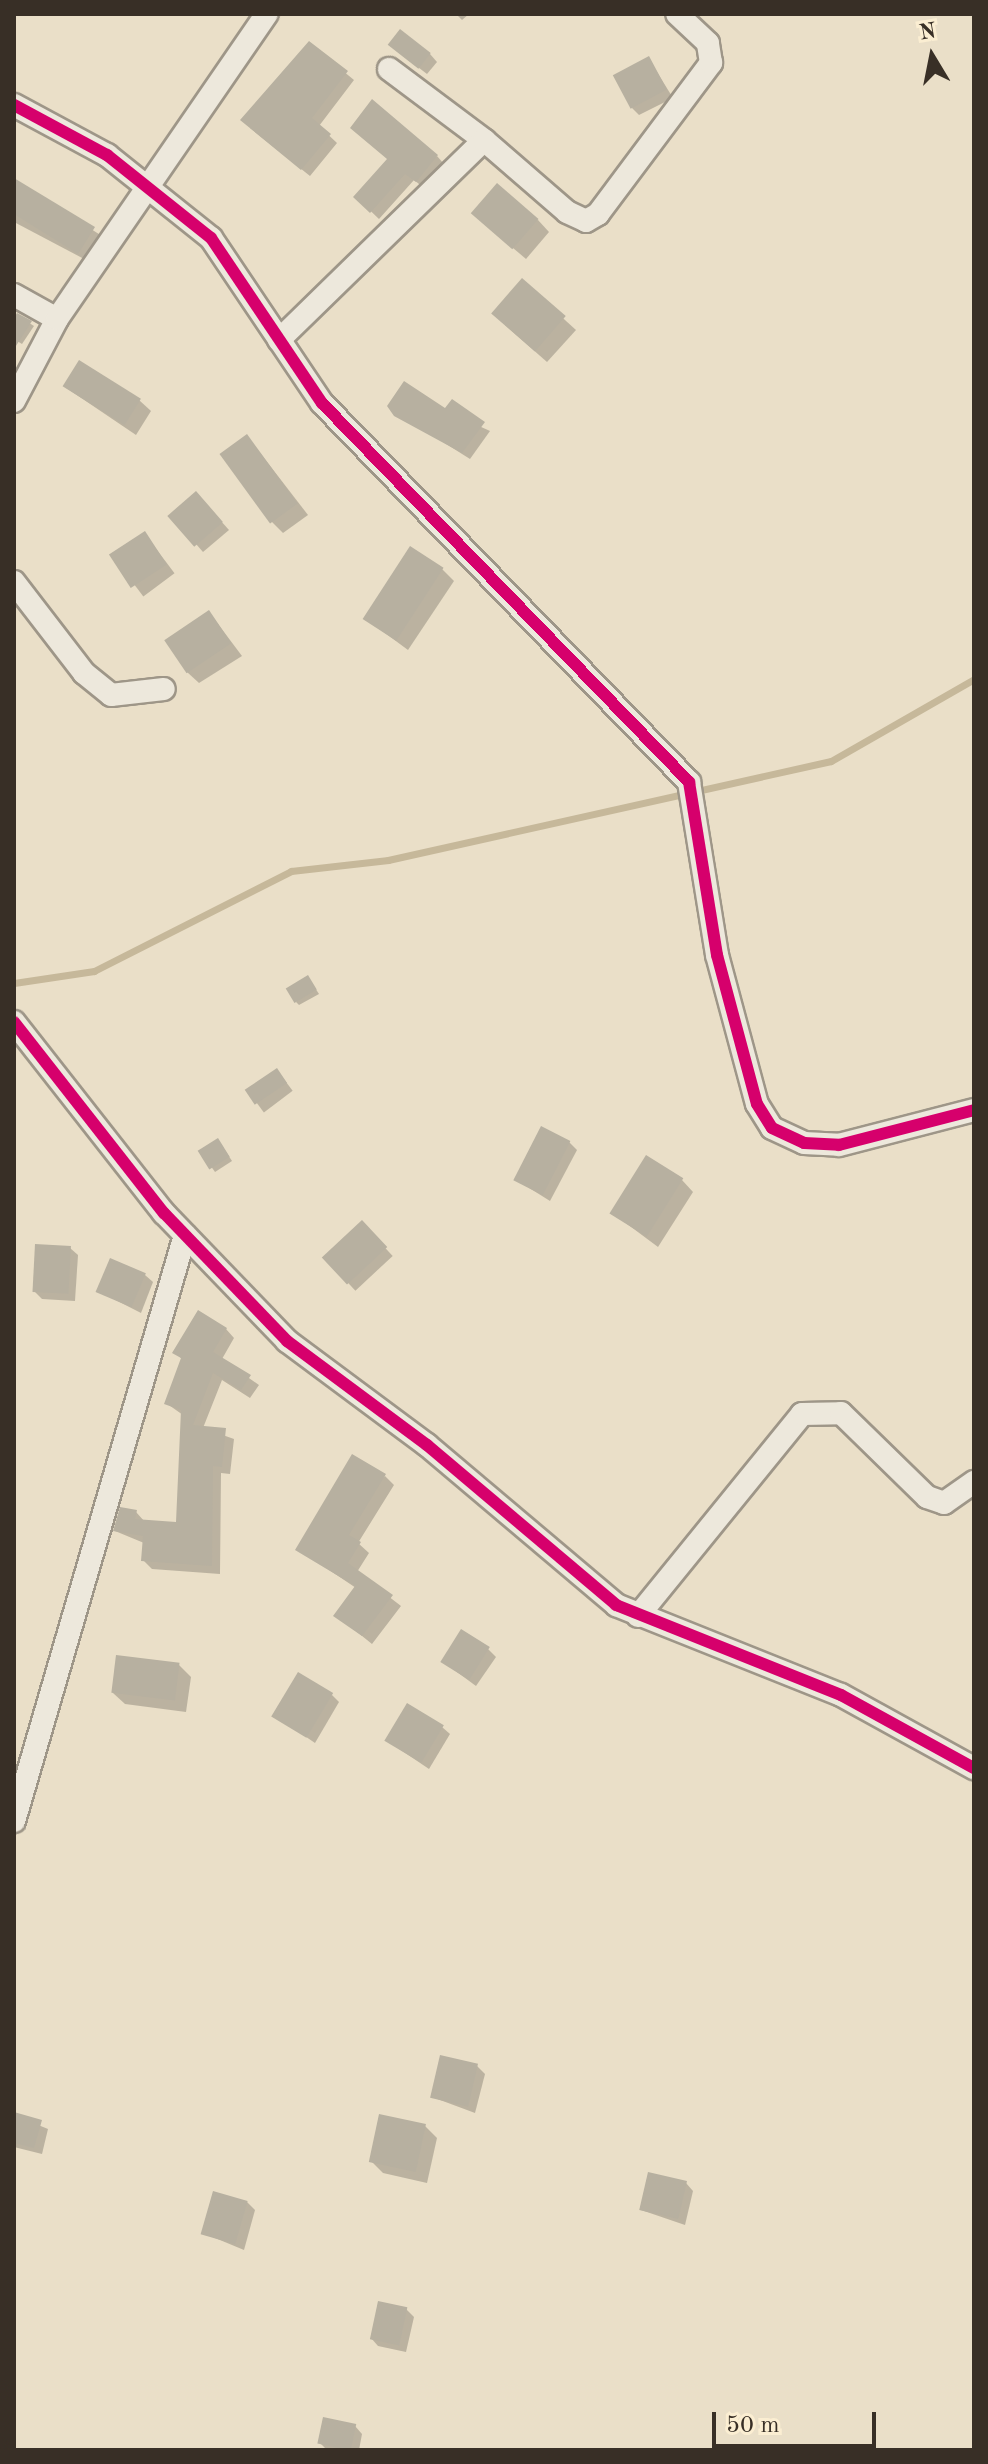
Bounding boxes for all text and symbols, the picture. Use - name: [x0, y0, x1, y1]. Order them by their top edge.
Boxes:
- north arrow: [892, 16, 972, 96]
- text: N: [918, 20, 938, 45]
- scale bar: [716, 2396, 880, 2446]
- text: 50 m: [726, 2414, 780, 2438]

